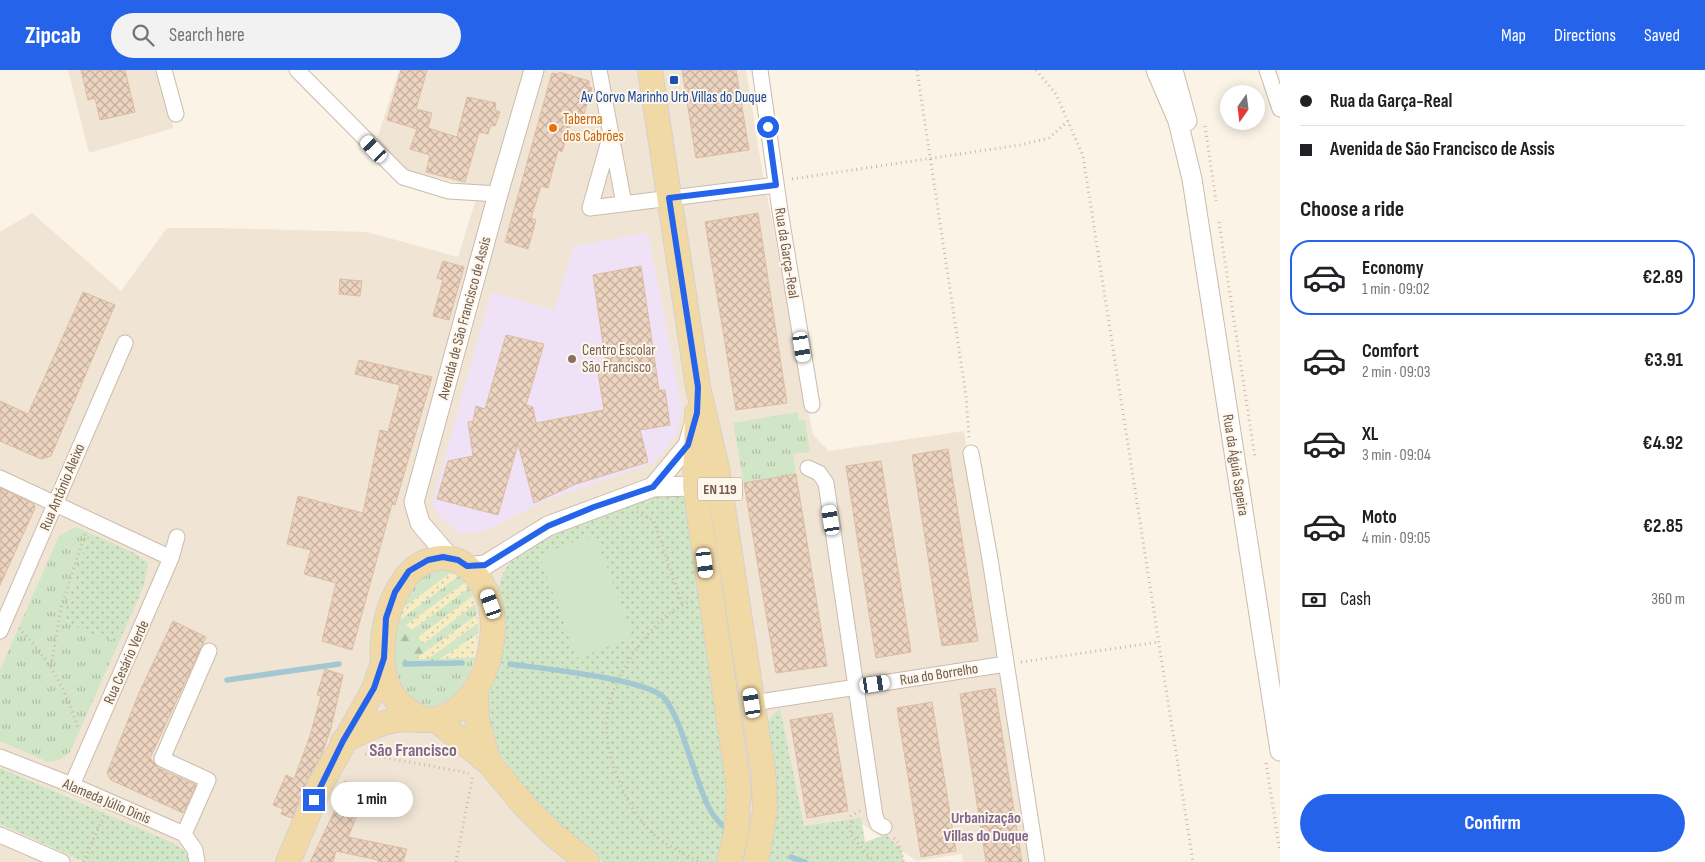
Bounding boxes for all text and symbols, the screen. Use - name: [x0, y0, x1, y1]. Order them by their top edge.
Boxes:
- search box: [111, 13, 461, 58]
- text: Zipcab: [25, 21, 81, 50]
- icon: search: [129, 21, 157, 49]
- text: Search here: [169, 24, 245, 47]
- text: Map: [1501, 25, 1526, 46]
- text: Directions: [1554, 25, 1616, 46]
- text: Saved: [1644, 25, 1680, 46]
- marker: Av Corvo Marinho Urb Villas do Duque: [668, 74, 680, 86]
- north arrow: [1220, 85, 1265, 130]
- map controls: [1220, 85, 1265, 130]
- place label: Av Corvo Marinho Urb Villas do Duque: [580, 88, 767, 107]
- text: Rua da Garça-Real: [1330, 90, 1452, 113]
- place label: Taberna dos Cabrões: [563, 110, 624, 146]
- route start: [757, 116, 779, 138]
- marker: Taberna dos Cabrões: [547, 122, 559, 134]
- car: [358, 133, 389, 165]
- text: Avenida de São Francisco de Assis: [1330, 138, 1555, 161]
- text: Choose a ride: [1300, 196, 1404, 223]
- street label: Rua da Garça-Real: [770, 206, 803, 300]
- street label: Avenida de São Francisco de Assis: [433, 235, 495, 403]
- icon: car: [1302, 255, 1347, 300]
- text: Economy: [1362, 257, 1424, 280]
- text: €2.89: [1642, 266, 1683, 289]
- text: 1 min · 09:02: [1362, 280, 1429, 299]
- car: [792, 331, 811, 363]
- icon: car: [1302, 338, 1347, 383]
- text: Comfort: [1362, 340, 1419, 363]
- place label: Centro Escolar São Francisco: [582, 341, 656, 377]
- text: €3.91: [1644, 349, 1683, 372]
- marker: Centro Escolar São Francisco: [566, 353, 578, 365]
- text: 2 min · 09:03: [1362, 363, 1431, 382]
- street label: Rua da Águia Sapeira: [1218, 413, 1253, 517]
- icon: car: [1302, 421, 1347, 466]
- text: XL: [1362, 423, 1378, 446]
- text: €4.92: [1642, 432, 1683, 455]
- street label: Rua António Aleixo: [36, 441, 89, 534]
- text: 3 min · 09:04: [1362, 446, 1431, 465]
- road number: EN 119: [698, 478, 742, 500]
- car: [821, 504, 840, 536]
- icon: car: [1302, 504, 1347, 549]
- text: Moto: [1362, 506, 1397, 529]
- text: €2.85: [1643, 515, 1683, 538]
- text: 4 min · 09:05: [1362, 529, 1430, 548]
- car: [695, 547, 714, 579]
- icon: cash: [1300, 586, 1328, 614]
- car: [479, 587, 502, 621]
- text: Cash: [1340, 588, 1371, 611]
- text: 360 m: [1651, 590, 1685, 609]
- street label: Rua Cesário Verde: [99, 617, 153, 707]
- street label: Rua do Borrelho: [899, 659, 980, 690]
- car: [859, 674, 890, 694]
- car: [742, 687, 761, 719]
- district label: São Francisco: [369, 740, 457, 761]
- street label: Alameda Júlio Dinis: [59, 774, 154, 829]
- callout: 1 min: [332, 782, 414, 818]
- route end: [303, 789, 325, 811]
- text: 1 min: [357, 790, 387, 809]
- button: Confirm: [1300, 794, 1685, 852]
- district label: Urbanização Villas do Duque: [943, 809, 1029, 846]

